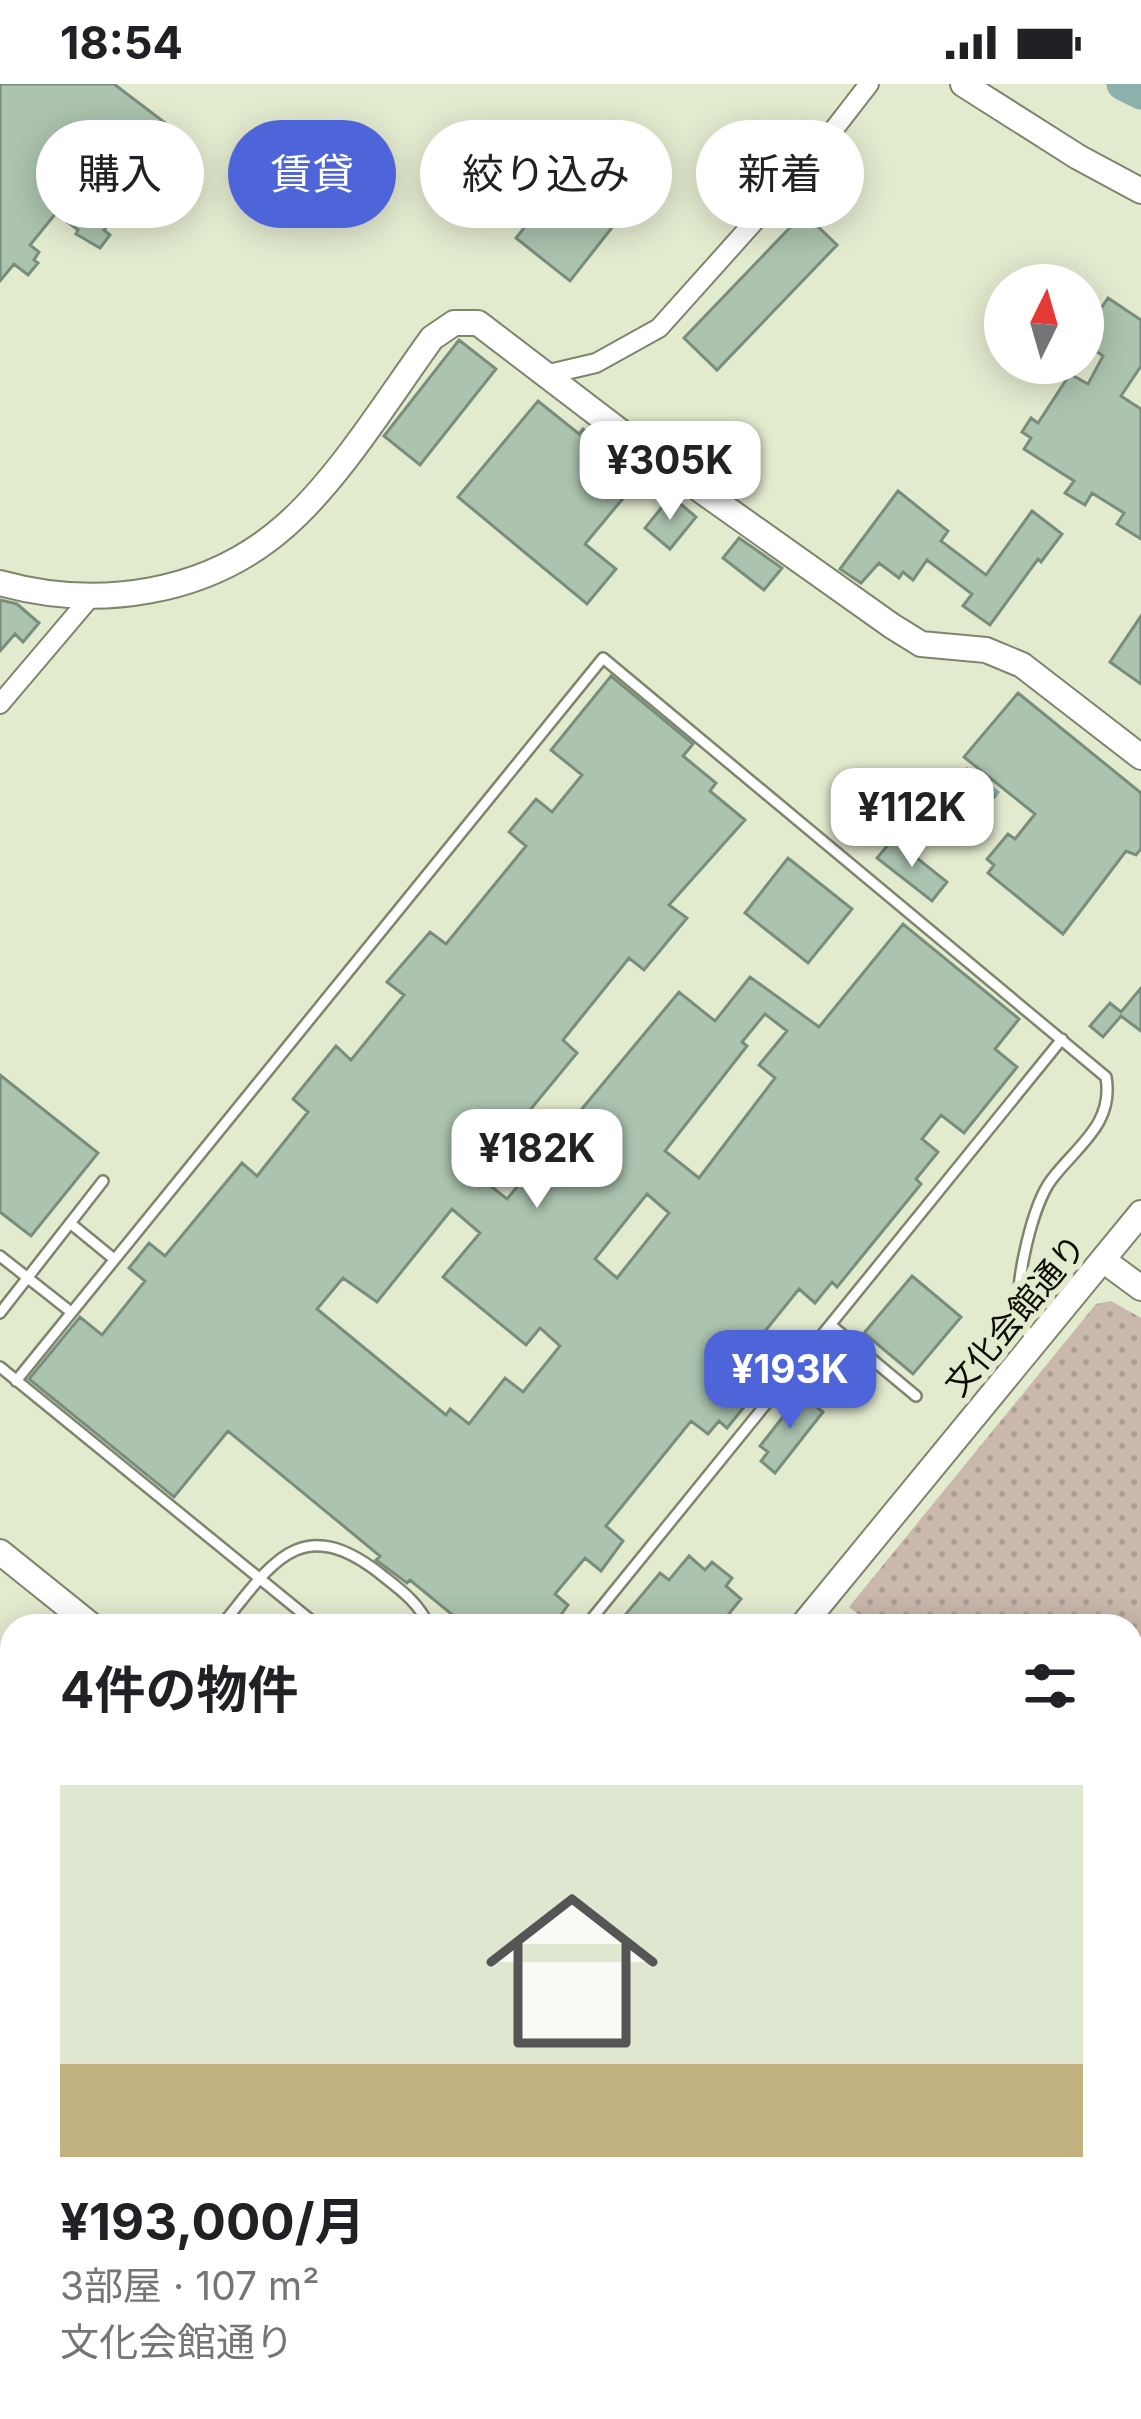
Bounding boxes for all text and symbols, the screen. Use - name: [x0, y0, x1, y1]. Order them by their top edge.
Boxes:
- text: 18:54: [60, 15, 183, 70]
- chip: 購入: [36, 120, 204, 228]
- chip: 賃貸: [228, 120, 396, 228]
- chip: 絞り込み: [420, 120, 672, 228]
- chip: 新着: [696, 120, 864, 228]
- north arrow: [984, 264, 1104, 384]
- map controls: [984, 264, 1104, 384]
- pin: ¥305K: [586, 421, 754, 523]
- text: ¥305K: [607, 436, 733, 483]
- pin: ¥112K: [828, 768, 996, 870]
- text: ¥112K: [858, 783, 966, 830]
- pin: ¥182K: [453, 1109, 621, 1211]
- text: ¥182K: [478, 1124, 596, 1171]
- street label: 文化会館通り: [936, 1226, 1094, 1404]
- pin: ¥193K: [706, 1330, 874, 1432]
- text: ¥193K: [731, 1345, 849, 1392]
- icon: filters: [1017, 1653, 1083, 1719]
- text: 4件の物件: [60, 1659, 299, 1720]
- icon: home: [464, 1863, 680, 2079]
- text: ¥193,000/月: [60, 2191, 366, 2252]
- text: 3部屋 · 107 m²: [60, 2262, 319, 2309]
- text: 文化会館通り: [60, 2318, 294, 2365]

